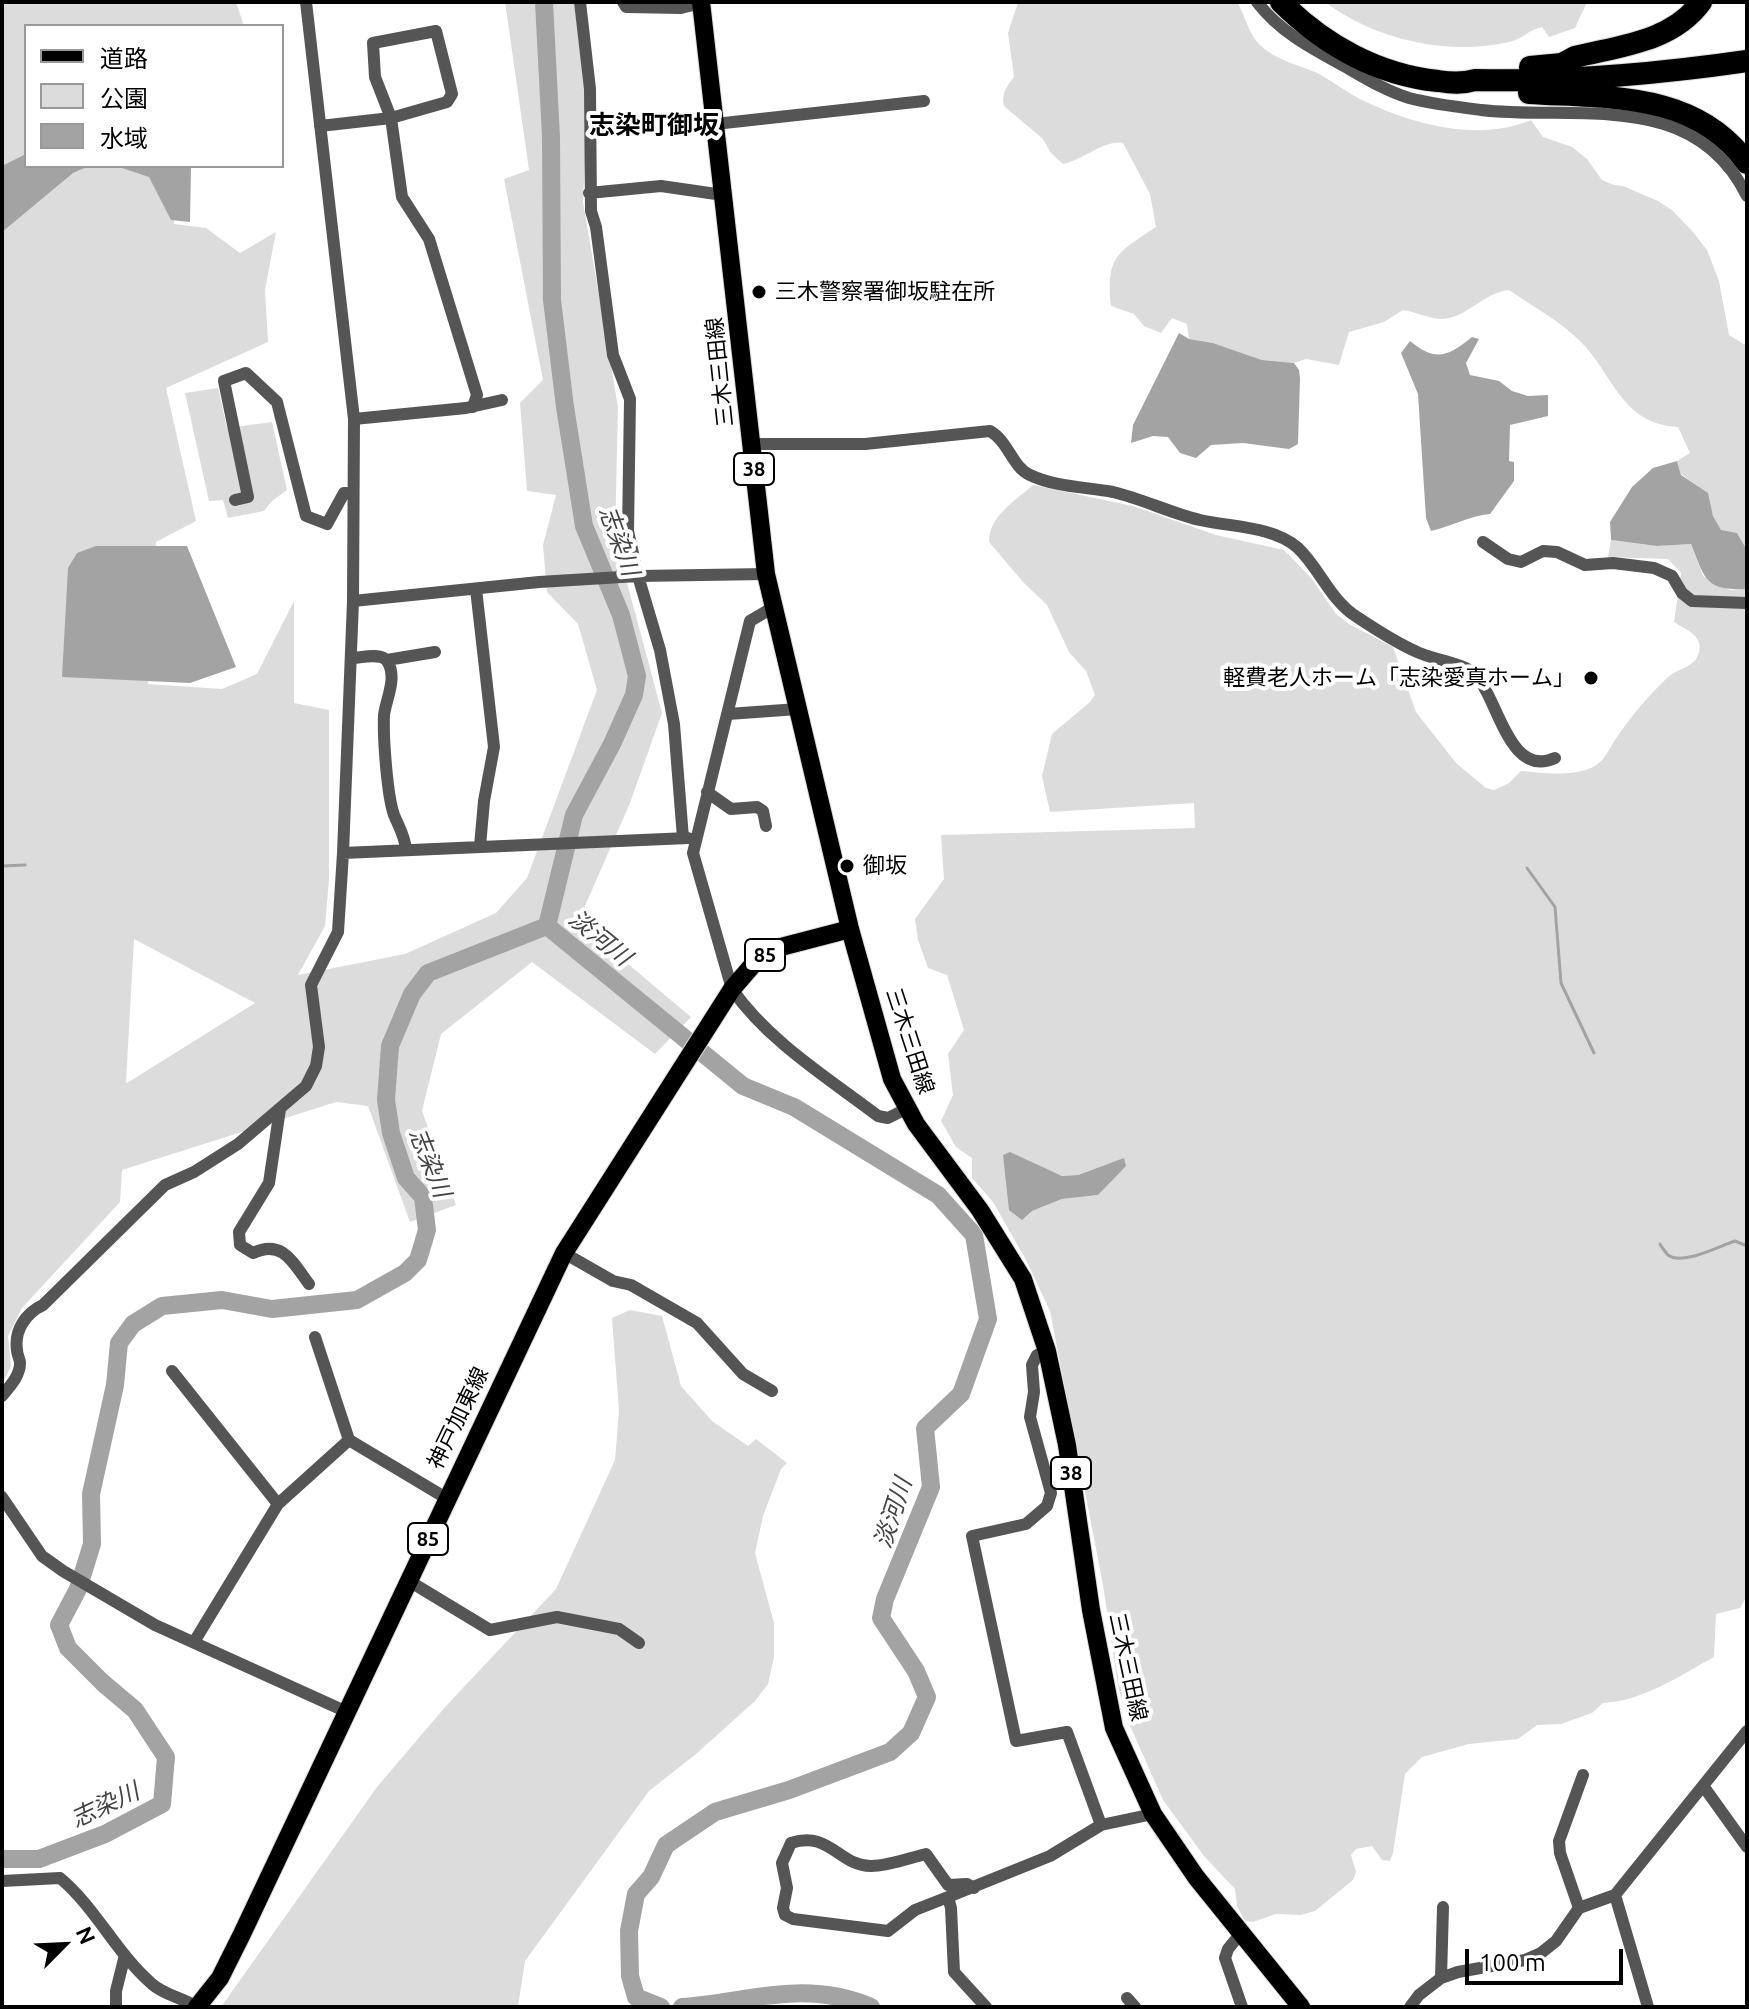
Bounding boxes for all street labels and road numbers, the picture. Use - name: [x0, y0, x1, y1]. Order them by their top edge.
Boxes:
- street label: 三木三田線: [701, 316, 739, 428]
- road number: 38: [734, 453, 774, 485]
- road number: 85: [745, 939, 785, 971]
- street label: 三木三田線: [880, 985, 940, 1097]
- street label: 神戸加東線: [422, 1363, 494, 1473]
- road number: 38: [1051, 1457, 1091, 1489]
- road number: 85: [408, 1523, 448, 1555]
- street label: 三木三田線: [1104, 1610, 1152, 1724]

